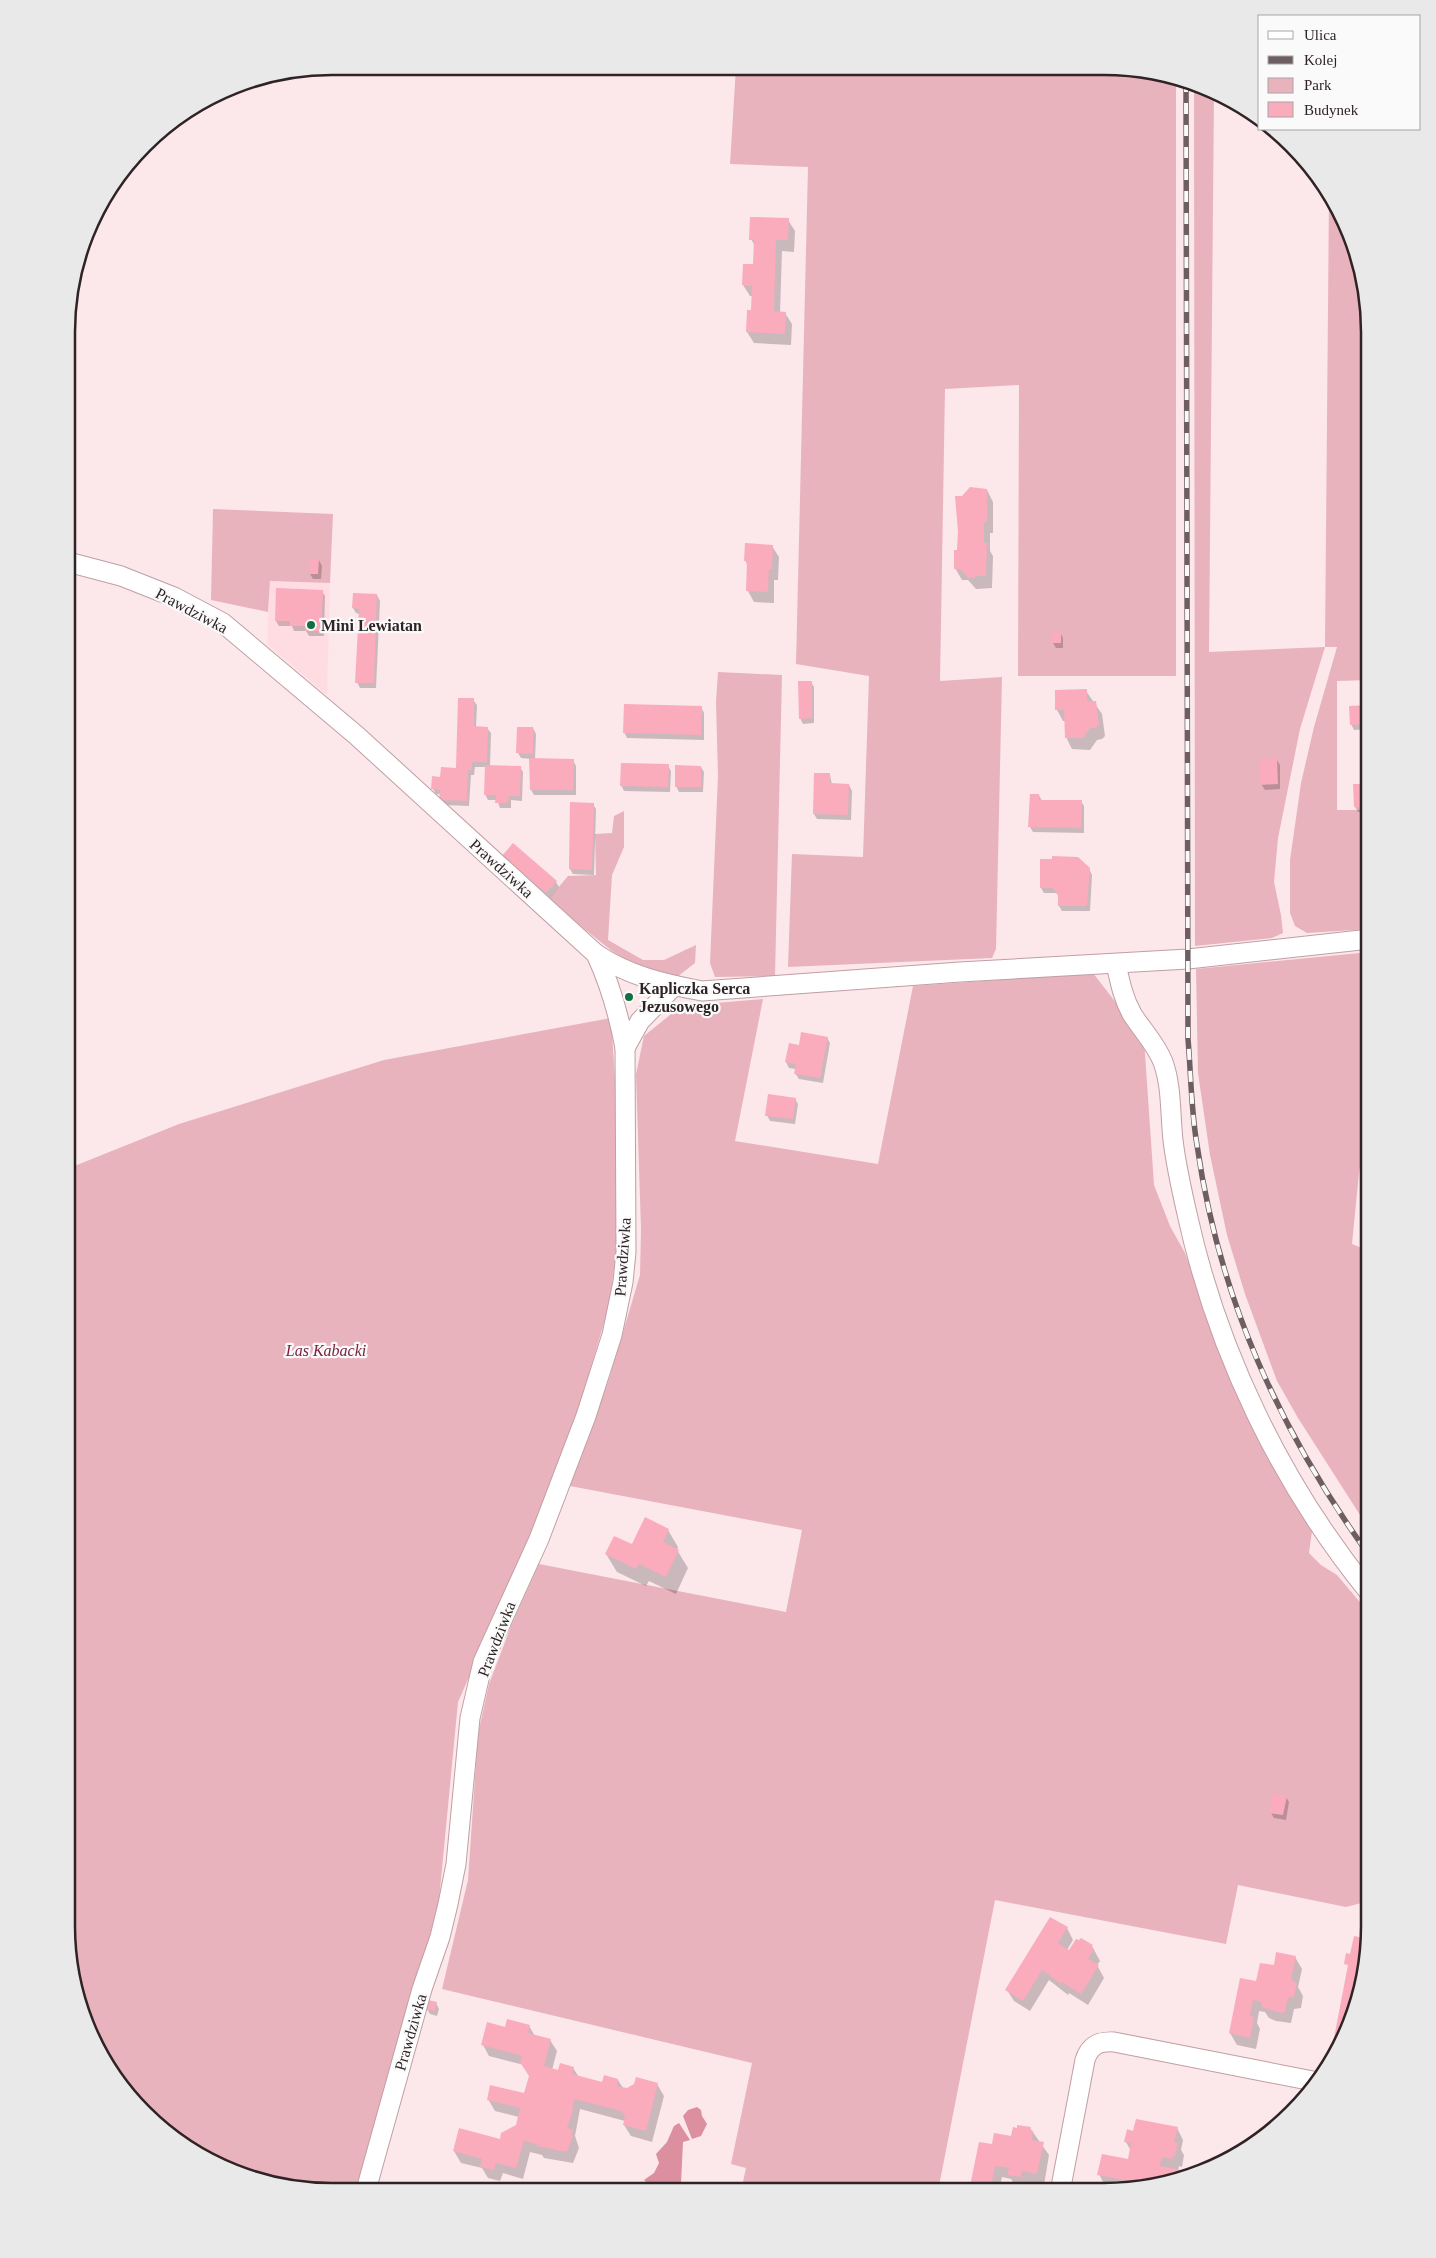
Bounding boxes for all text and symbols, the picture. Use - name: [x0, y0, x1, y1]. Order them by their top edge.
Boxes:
- legend: [1258, 15, 1421, 130]
- text: Ulica: [1304, 27, 1337, 43]
- text: Kolej: [1304, 52, 1337, 68]
- text: Park: [1304, 77, 1332, 93]
- text: Budynek: [1304, 102, 1359, 118]
- street label: Prawdziwka: [153, 584, 231, 637]
- place label: Mini Lewiatan: [321, 617, 422, 634]
- marker: Mini Lewiatan: [305, 619, 317, 631]
- street label: Prawdziwka: [467, 836, 537, 901]
- place label: Kapliczka Serca Jezusowego: [639, 980, 750, 1016]
- marker: Kapliczka Serca Jezusowego: [623, 991, 635, 1003]
- street label: Prawdziwka: [611, 1217, 634, 1297]
- park label: Las Kabacki: [285, 1342, 366, 1359]
- street label: Prawdziwka: [474, 1599, 519, 1679]
- street label: Prawdziwka: [391, 1992, 430, 2072]

